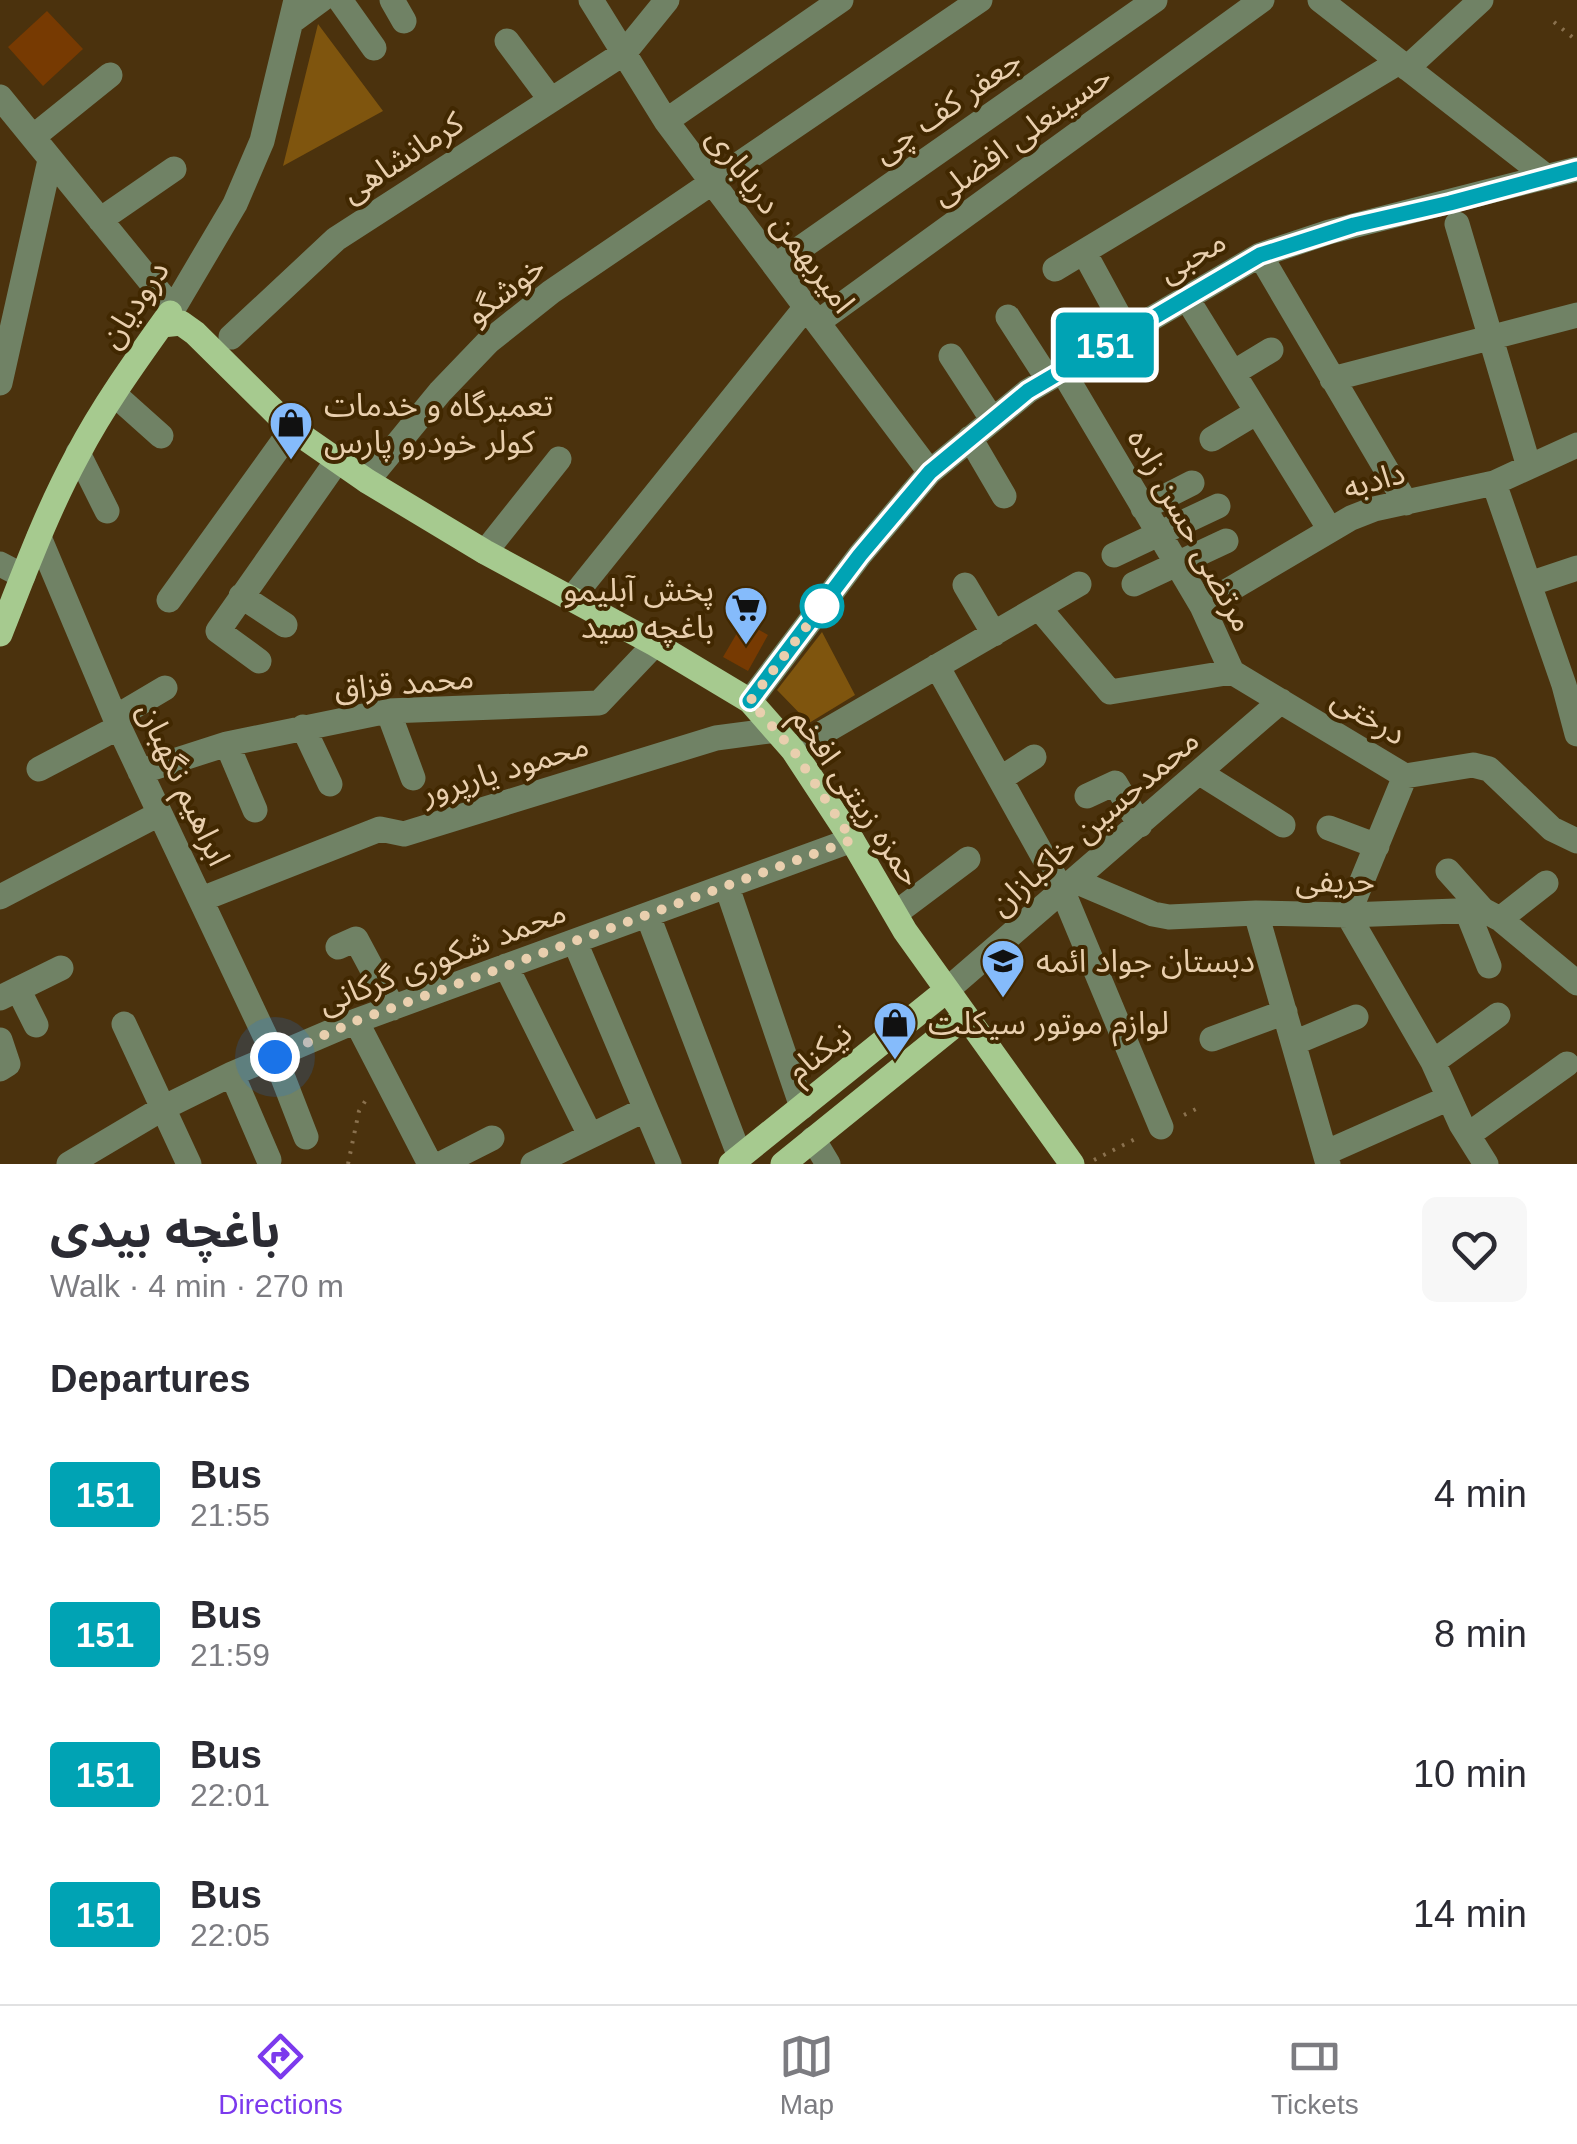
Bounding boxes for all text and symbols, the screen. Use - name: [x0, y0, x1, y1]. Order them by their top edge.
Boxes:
- street label: جعفر کف چی: [866, 42, 1029, 172]
- street label: حسینعلی افضلی: [924, 58, 1118, 212]
- street label: کرمانشاهی: [334, 104, 471, 210]
- street label: امیربهمن دریاباری: [699, 120, 862, 320]
- street label: محبی: [1152, 222, 1232, 290]
- street label: خوشگو: [458, 248, 552, 333]
- street label: درودیان: [92, 254, 177, 355]
- line badge: 151: [1048, 312, 1162, 378]
- text: 151: [1076, 326, 1134, 365]
- place label: تعمیرگاه و خدمات کولر خودرو پارس: [324, 387, 553, 462]
- shop icon: تعمیرگاه و خدمات کولر خودرو پارس: [268, 400, 314, 461]
- street label: مرتضی حسن زاده: [1120, 422, 1262, 638]
- street label: دادبه: [1339, 454, 1409, 506]
- place label: پخش آبلیمو باغچه سید: [563, 572, 714, 647]
- supermarket icon: پخش آبلیمو باغچه سید: [723, 585, 769, 646]
- unlabelled marker: [801, 585, 843, 627]
- street label: محمد قزاق: [333, 659, 475, 708]
- street label: درختی: [1325, 680, 1413, 753]
- street label: ابراهیم نگهبان: [125, 697, 238, 874]
- street label: حمزه زینتی افخم: [779, 701, 930, 896]
- street label: محمدحسین خاکبازان: [982, 721, 1206, 923]
- street label: محمود یارپرور: [416, 727, 594, 814]
- street label: حریفی: [1295, 863, 1375, 900]
- street label: محمد شکوری گرکانی: [313, 893, 571, 1022]
- school or university icon: دبستان جواد ائمه: [980, 938, 1026, 999]
- place label: دبستان جواد ائمه: [1036, 943, 1255, 980]
- shop icon: لوازم موتور سیکلت: [872, 1000, 918, 1061]
- place label: لوازم موتور سیکلت: [928, 1005, 1169, 1047]
- street label: نیکنام: [779, 1015, 862, 1093]
- your location: [250, 1032, 300, 1082]
- button: heart: [1422, 1197, 1527, 1302]
- text: باغچه بیدی: [50, 1204, 280, 1257]
- text: Walk · 4 min · 270 m: [50, 1268, 344, 1304]
- text: Departures: [50, 1358, 251, 1400]
- text: Bus: [190, 1454, 262, 1496]
- text: 4 min: [1434, 1473, 1527, 1515]
- text: 151: [76, 1475, 134, 1514]
- text: 21:55: [190, 1497, 270, 1533]
- text: Bus: [190, 1594, 262, 1636]
- text: 8 min: [1434, 1613, 1527, 1655]
- text: 151: [76, 1615, 134, 1654]
- text: 21:59: [190, 1637, 270, 1673]
- text: Bus: [190, 1734, 262, 1776]
- text: 10 min: [1413, 1753, 1527, 1795]
- text: 151: [76, 1755, 134, 1794]
- text: 22:01: [190, 1777, 270, 1813]
- text: Bus: [190, 1874, 262, 1916]
- text: 14 min: [1413, 1893, 1527, 1935]
- text: 151: [76, 1895, 134, 1934]
- text: 22:05: [190, 1917, 270, 1953]
- tab: Directions: [218, 2029, 343, 2121]
- tab: Map: [779, 2029, 834, 2121]
- tab: Tickets: [1271, 2029, 1359, 2121]

